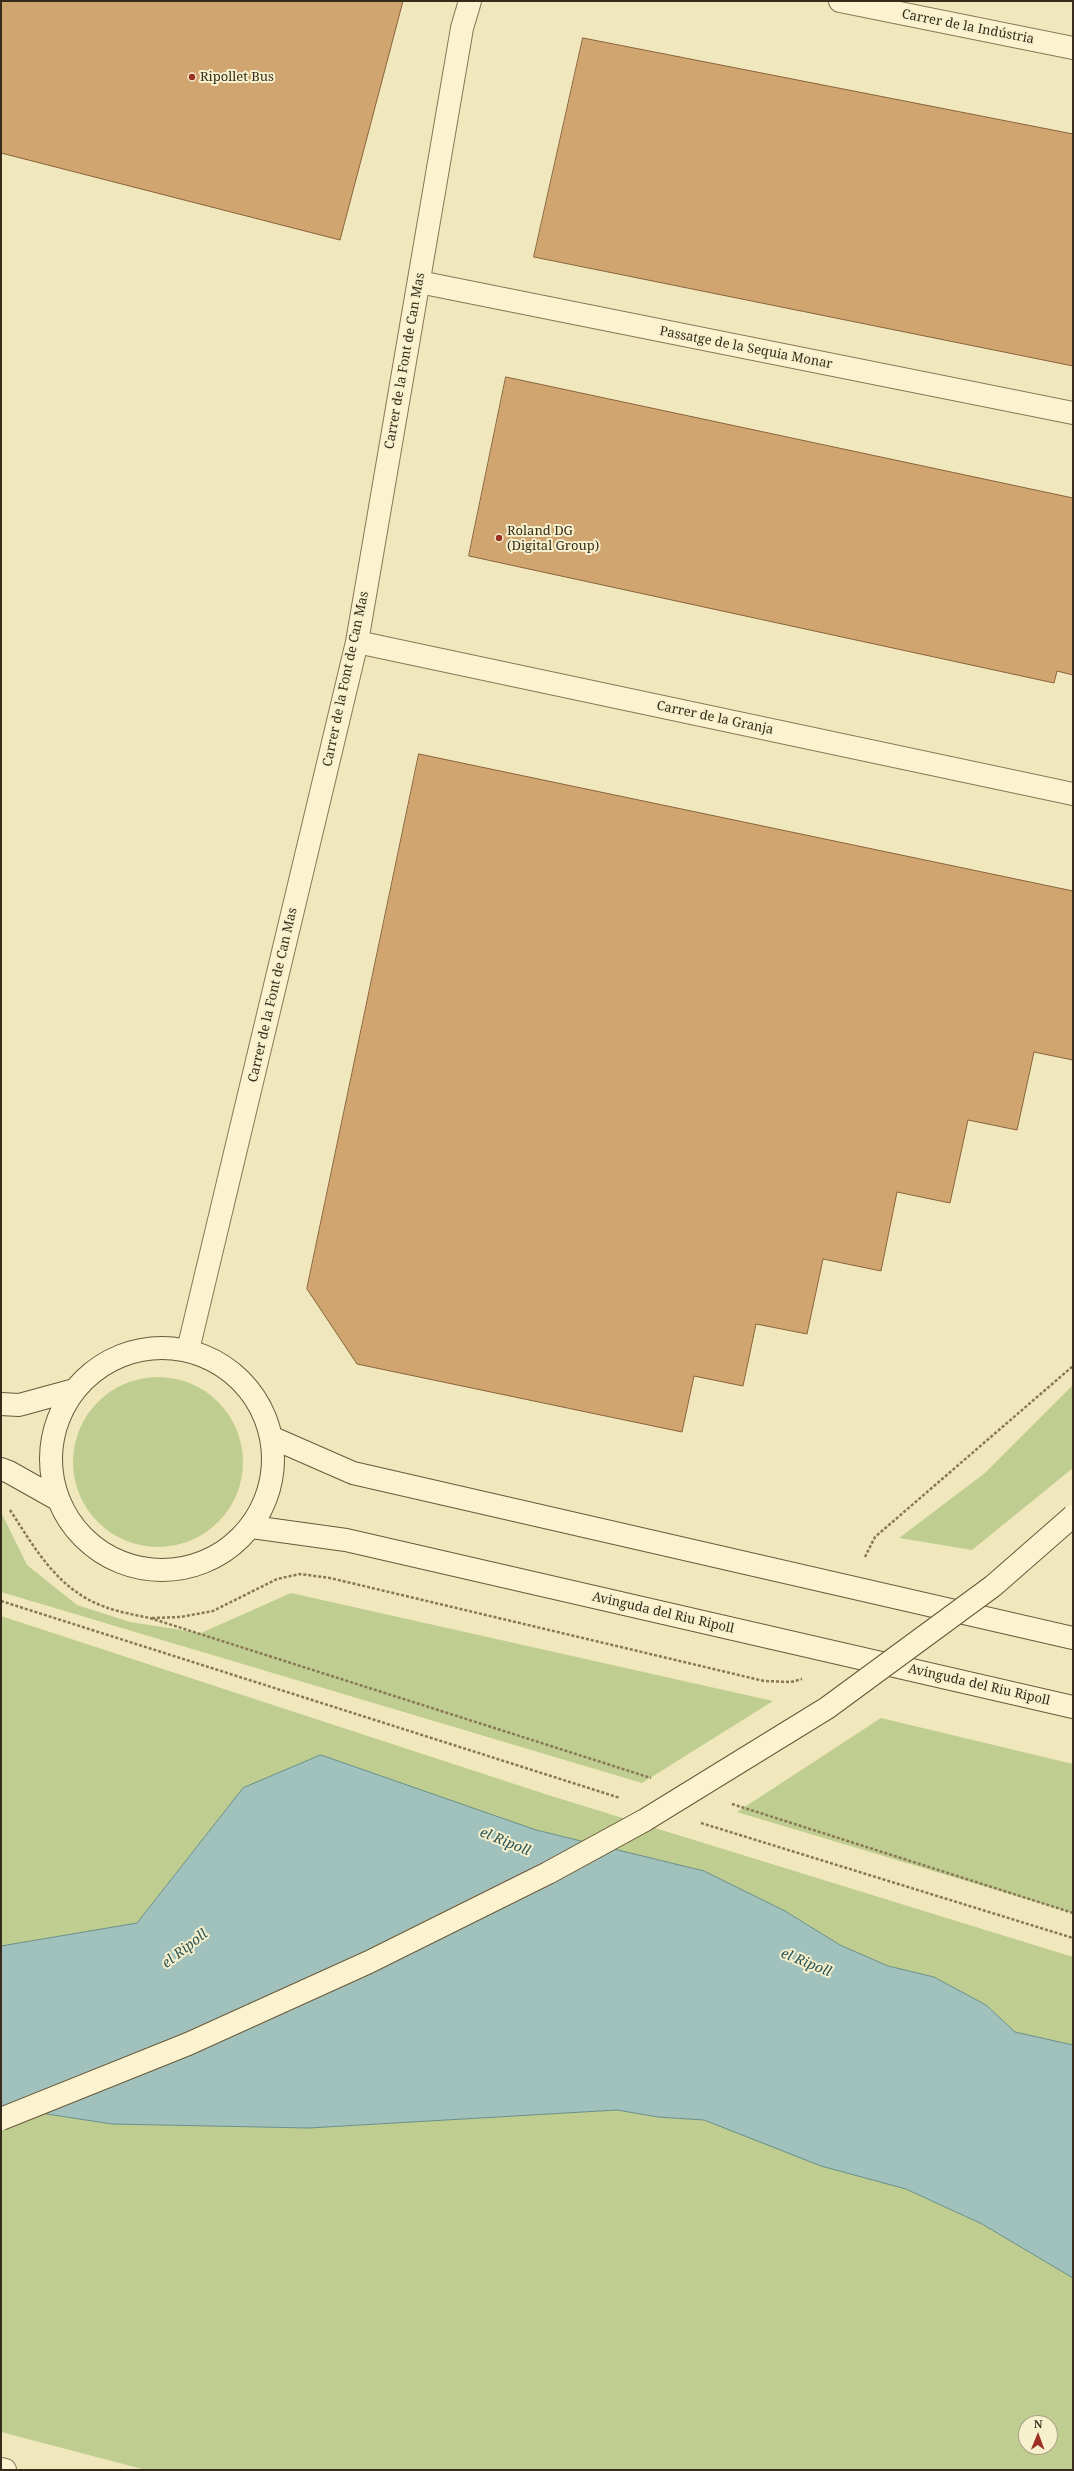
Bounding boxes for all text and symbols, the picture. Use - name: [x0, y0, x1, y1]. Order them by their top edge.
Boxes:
- street label: Carrer de la Indústria: [901, 7, 1035, 47]
- place label: Ripollet Bus: [200, 69, 274, 85]
- marker: Ripollet Bus: [187, 72, 197, 82]
- street label: Carrer de la Font de Can Mas: [382, 272, 428, 450]
- street label: Passatge de la Sequia Monar: [658, 324, 834, 372]
- place label: Roland DG (Digital Group): [507, 523, 599, 554]
- marker: Roland DG (Digital Group): [494, 533, 504, 543]
- street label: Carrer de la Font de Can Mas: [320, 590, 372, 768]
- street label: Carrer de la Granja: [655, 698, 775, 738]
- street label: Carrer de la Font de Can Mas: [245, 906, 301, 1084]
- street label: Avinguda del Riu Ripoll: [590, 1589, 736, 1637]
- street label: Avinguda del Riu Ripoll: [906, 1661, 1052, 1709]
- water label: el Ripoll: [477, 1824, 533, 1860]
- water label: el Ripoll: [159, 1926, 211, 1972]
- water label: el Ripoll: [778, 1945, 834, 1981]
- north arrow: [1018, 2415, 1058, 2455]
- text: N: [1034, 2416, 1043, 2431]

